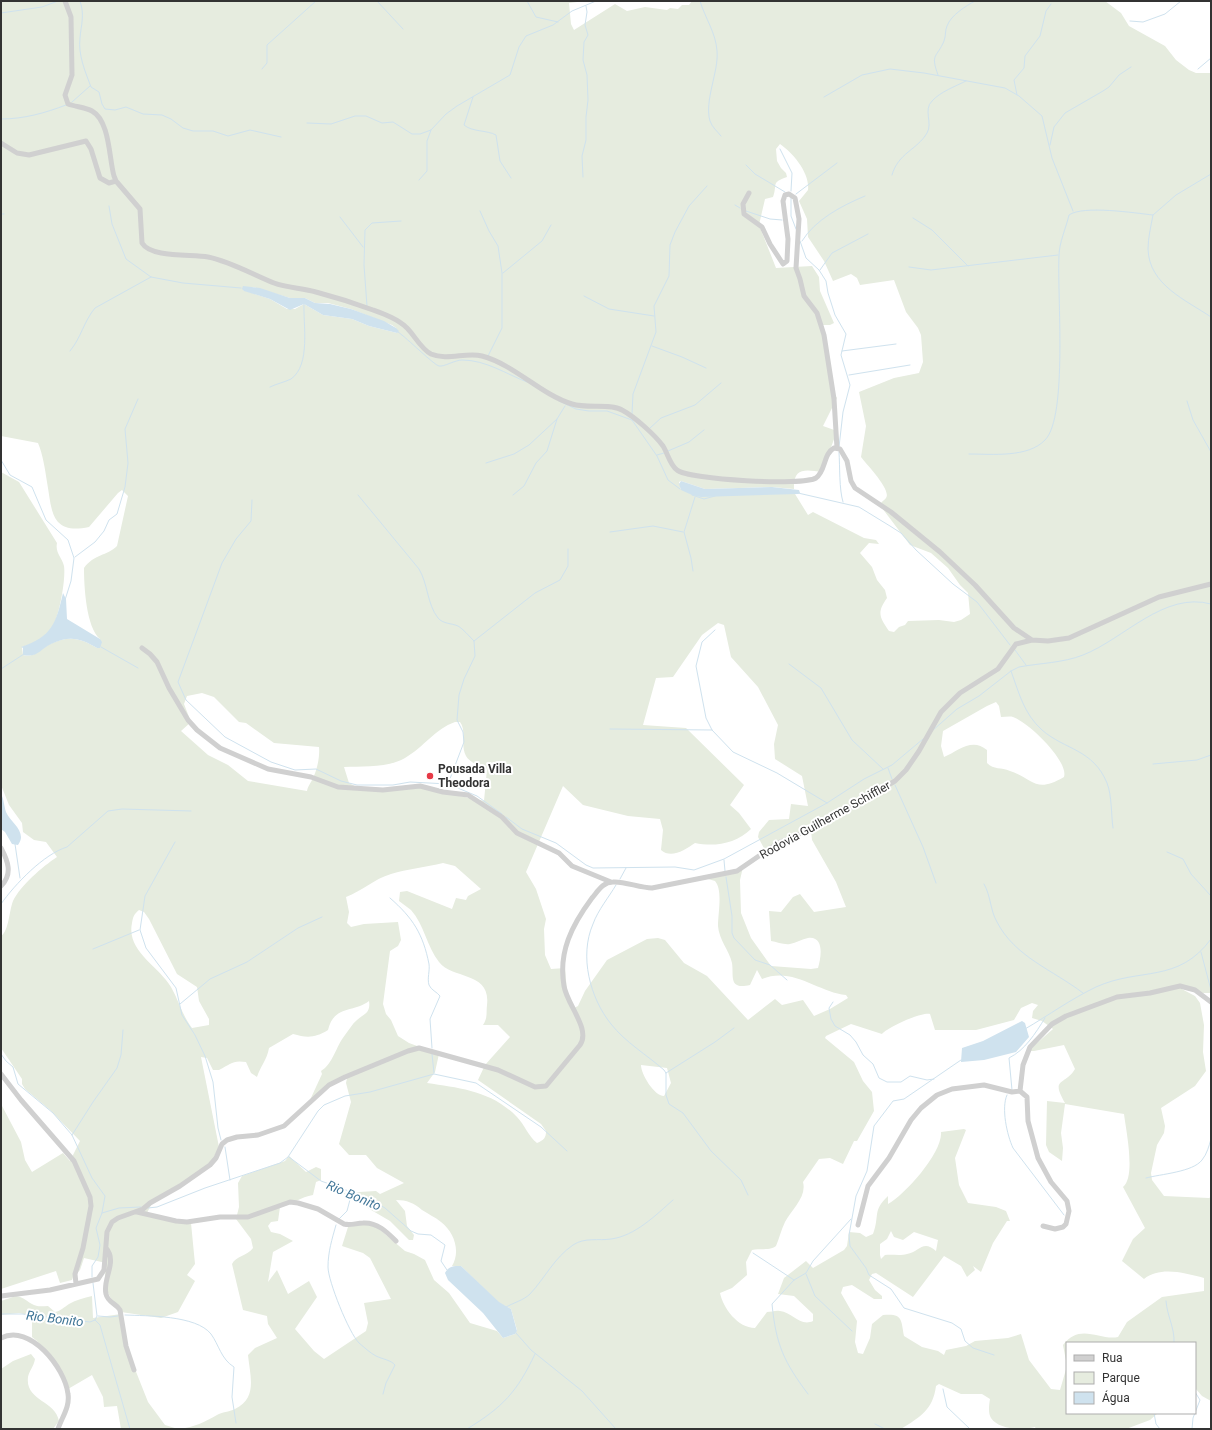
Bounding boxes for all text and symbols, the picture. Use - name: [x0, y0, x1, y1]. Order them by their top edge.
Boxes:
- place label: Pousada Villa Theodora: [438, 762, 512, 790]
- marker: Pousada Villa Theodora: [425, 771, 435, 781]
- street label: Rodovia Guilherme Schiffler: [757, 778, 893, 862]
- water label: Rio Bonito: [324, 1177, 383, 1214]
- water label: Rio Bonito: [25, 1308, 84, 1329]
- legend: [1066, 1342, 1196, 1414]
- text: Rua: [1102, 1351, 1123, 1365]
- text: Parque: [1102, 1371, 1140, 1385]
- text: Água: [1102, 1390, 1130, 1405]

